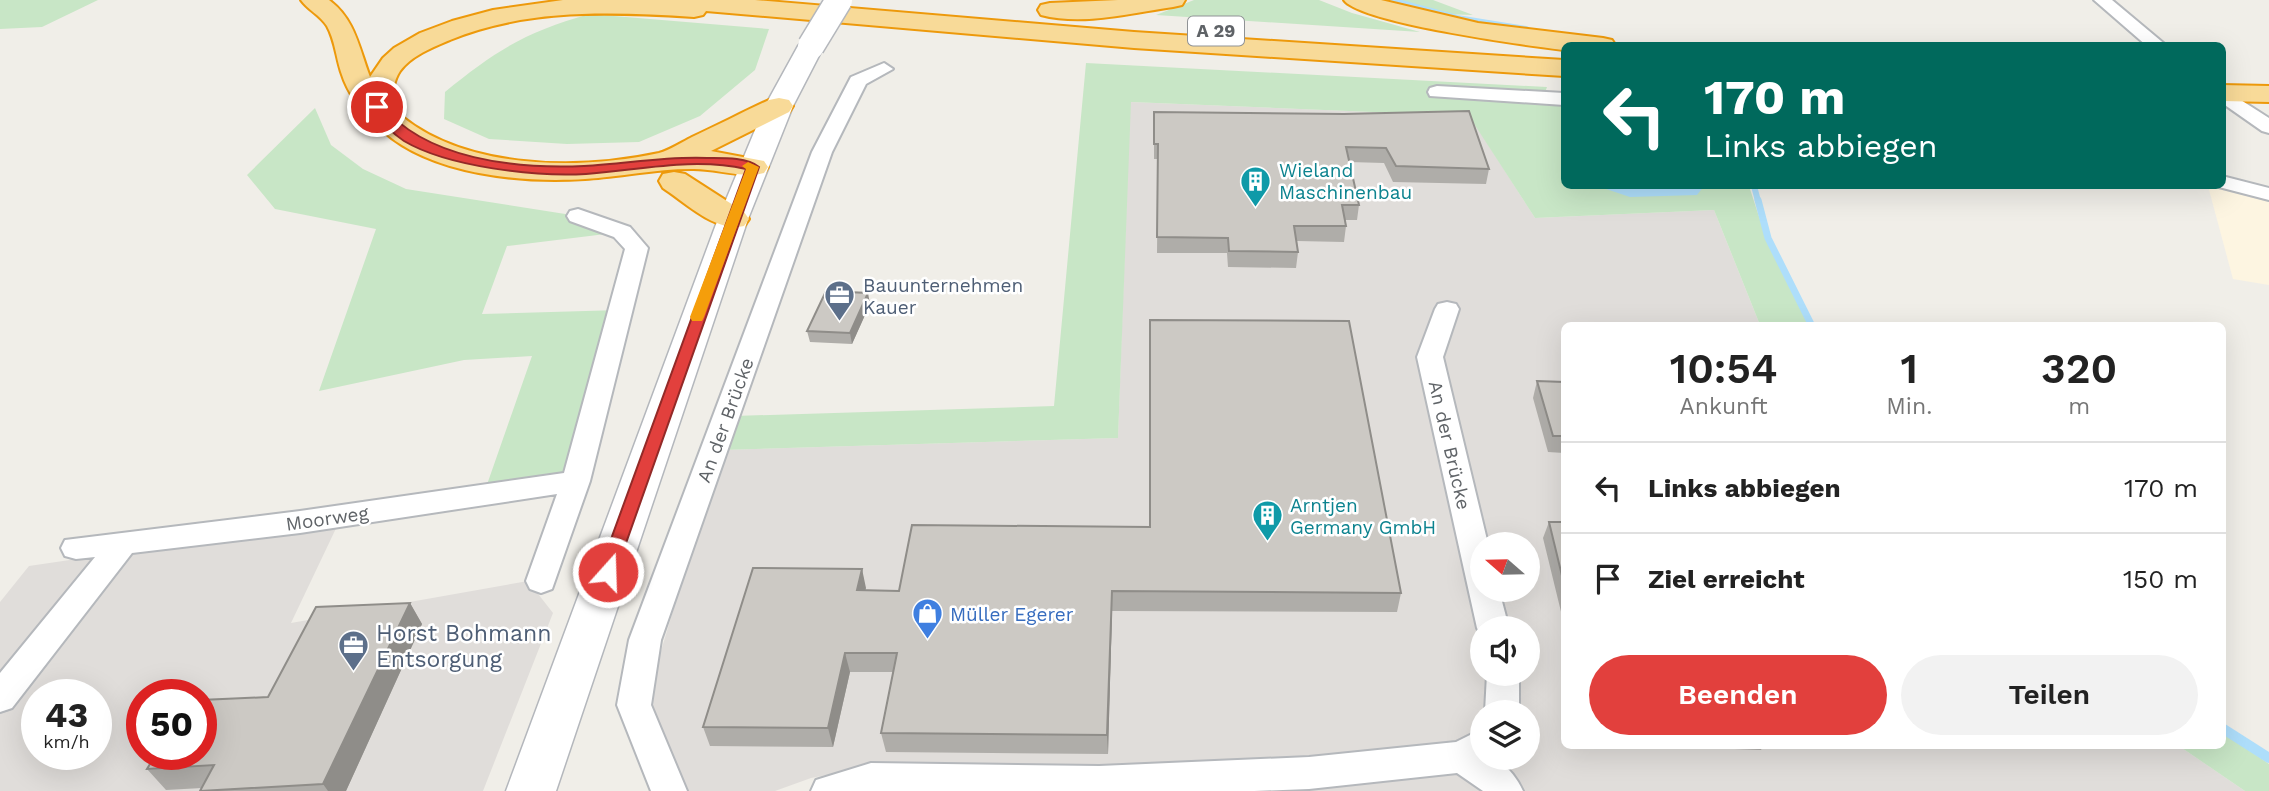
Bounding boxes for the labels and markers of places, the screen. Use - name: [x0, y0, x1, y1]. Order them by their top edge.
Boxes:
- pin: [347, 77, 407, 137]
- place label: Wieland Maschinenbau: [1279, 159, 1412, 204]
- building icon: Wieland Maschinenbau: [1239, 164, 1273, 208]
- place label: Bauunternehmen Kauer: [863, 274, 1023, 319]
- office icon: Bauunternehmen Kauer: [823, 279, 857, 323]
- place label: Arntjen Germany GmbH: [1290, 494, 1436, 539]
- building icon: Arntjen Germany GmbH: [1250, 499, 1284, 543]
- shop icon: Müller Egerer: [910, 597, 944, 641]
- place label: Müller Egerer: [950, 603, 1074, 626]
- place label: Horst Bohmann Entsorgung: [376, 620, 551, 673]
- office icon: Horst Bohmann Entsorgung: [336, 629, 370, 673]

